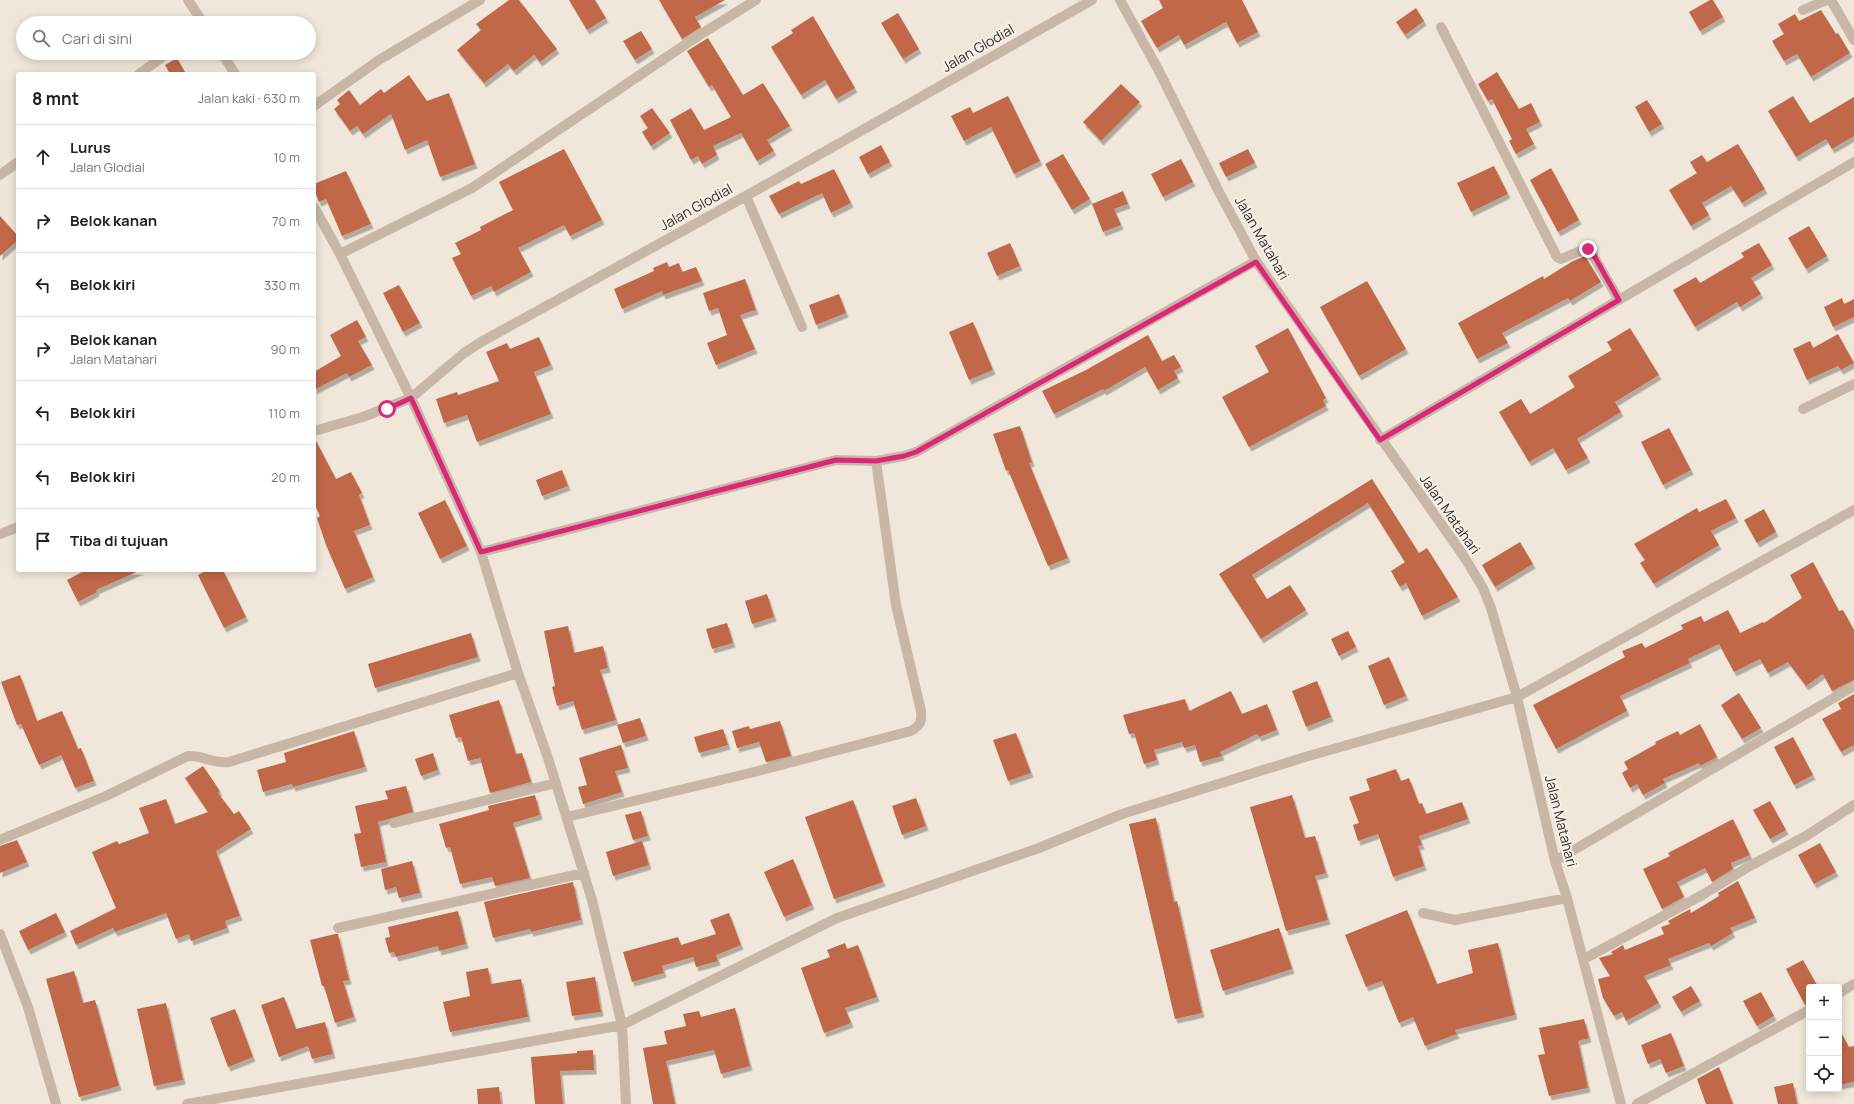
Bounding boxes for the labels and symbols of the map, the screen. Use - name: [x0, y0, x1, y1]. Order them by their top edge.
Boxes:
- street label: Jalan Glodial: [938, 19, 1017, 76]
- street label: Jalan Glodial: [656, 179, 736, 234]
- street label: Jalan Matahari: [1231, 192, 1294, 283]
- route end: [1579, 240, 1597, 258]
- route start: [378, 400, 396, 418]
- street label: Jalan Matahari: [1416, 470, 1485, 558]
- street label: Jalan Matahari: [1541, 773, 1582, 869]

